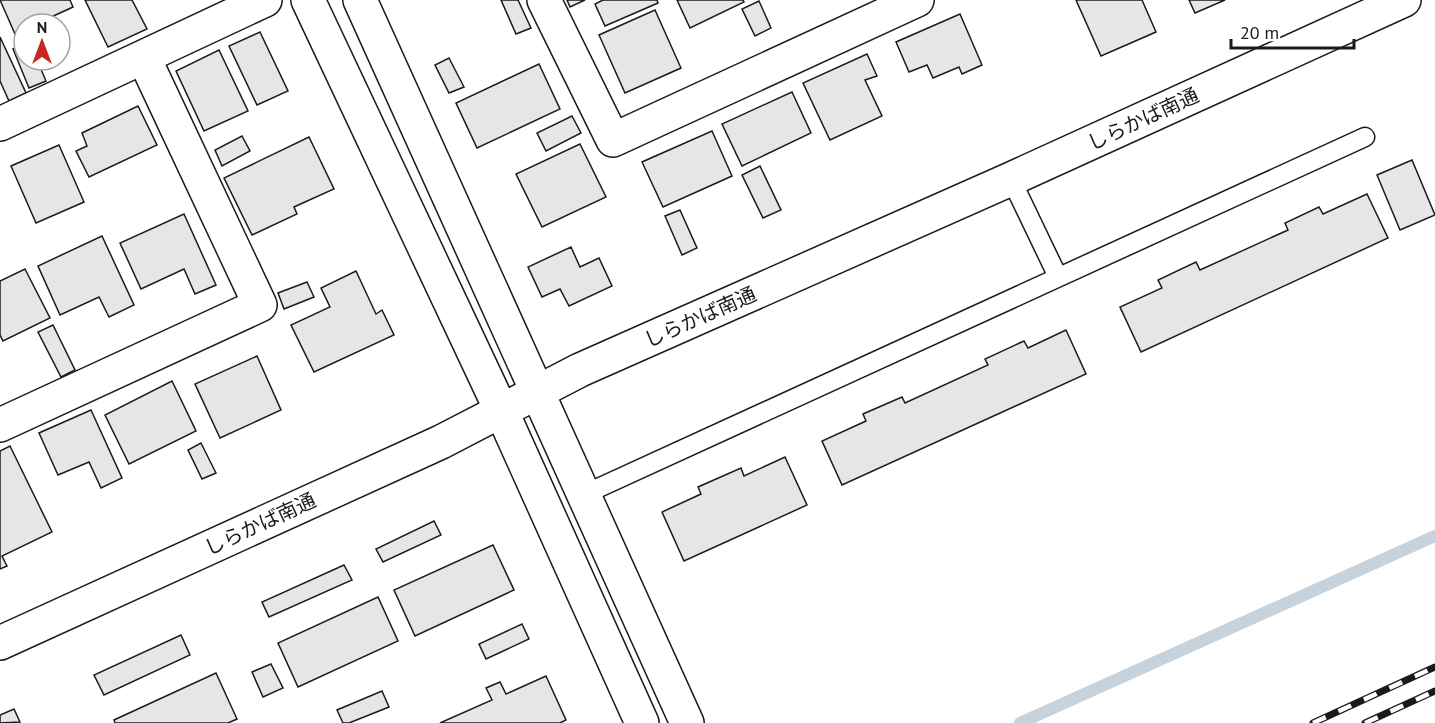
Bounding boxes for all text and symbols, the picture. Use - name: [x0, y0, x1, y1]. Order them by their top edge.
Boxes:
- north arrow: [12, 12, 72, 72]
- scale bar: [1231, 12, 1354, 50]
- text: N: [37, 17, 47, 37]
- text: 20 m: [1240, 21, 1279, 44]
- street label: しらかば南通: [1083, 82, 1203, 156]
- street label: しらかば南通: [640, 281, 760, 353]
- street label: しらかば南通: [200, 487, 320, 561]

